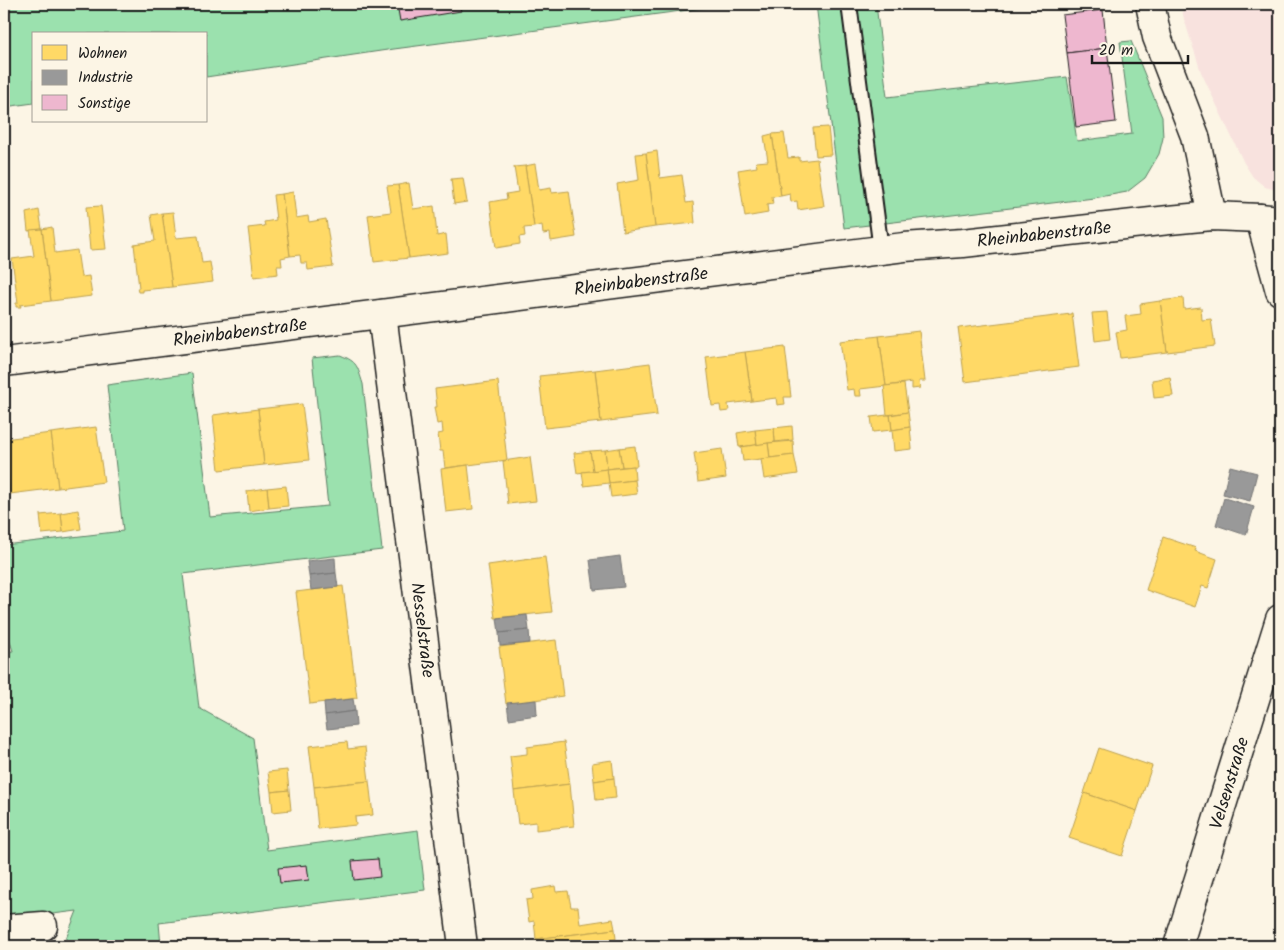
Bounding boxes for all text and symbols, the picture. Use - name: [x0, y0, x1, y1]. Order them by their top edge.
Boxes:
- legend: [32, 32, 208, 122]
- scale bar: [1092, 32, 1188, 64]
- text: 20 m: [1099, 39, 1133, 63]
- text: Wohnen: [78, 42, 127, 66]
- text: Industrie: [78, 66, 133, 90]
- text: Sonstige: [78, 92, 131, 116]
- street label: Rheinbabenstraße: [976, 214, 1113, 257]
- street label: Rheinbabenstraße: [572, 260, 710, 305]
- street label: Rheinbabenstraße: [171, 311, 309, 356]
- street label: Nesselstraße: [401, 581, 442, 679]
- street label: Velsenstraße: [1203, 734, 1258, 833]

